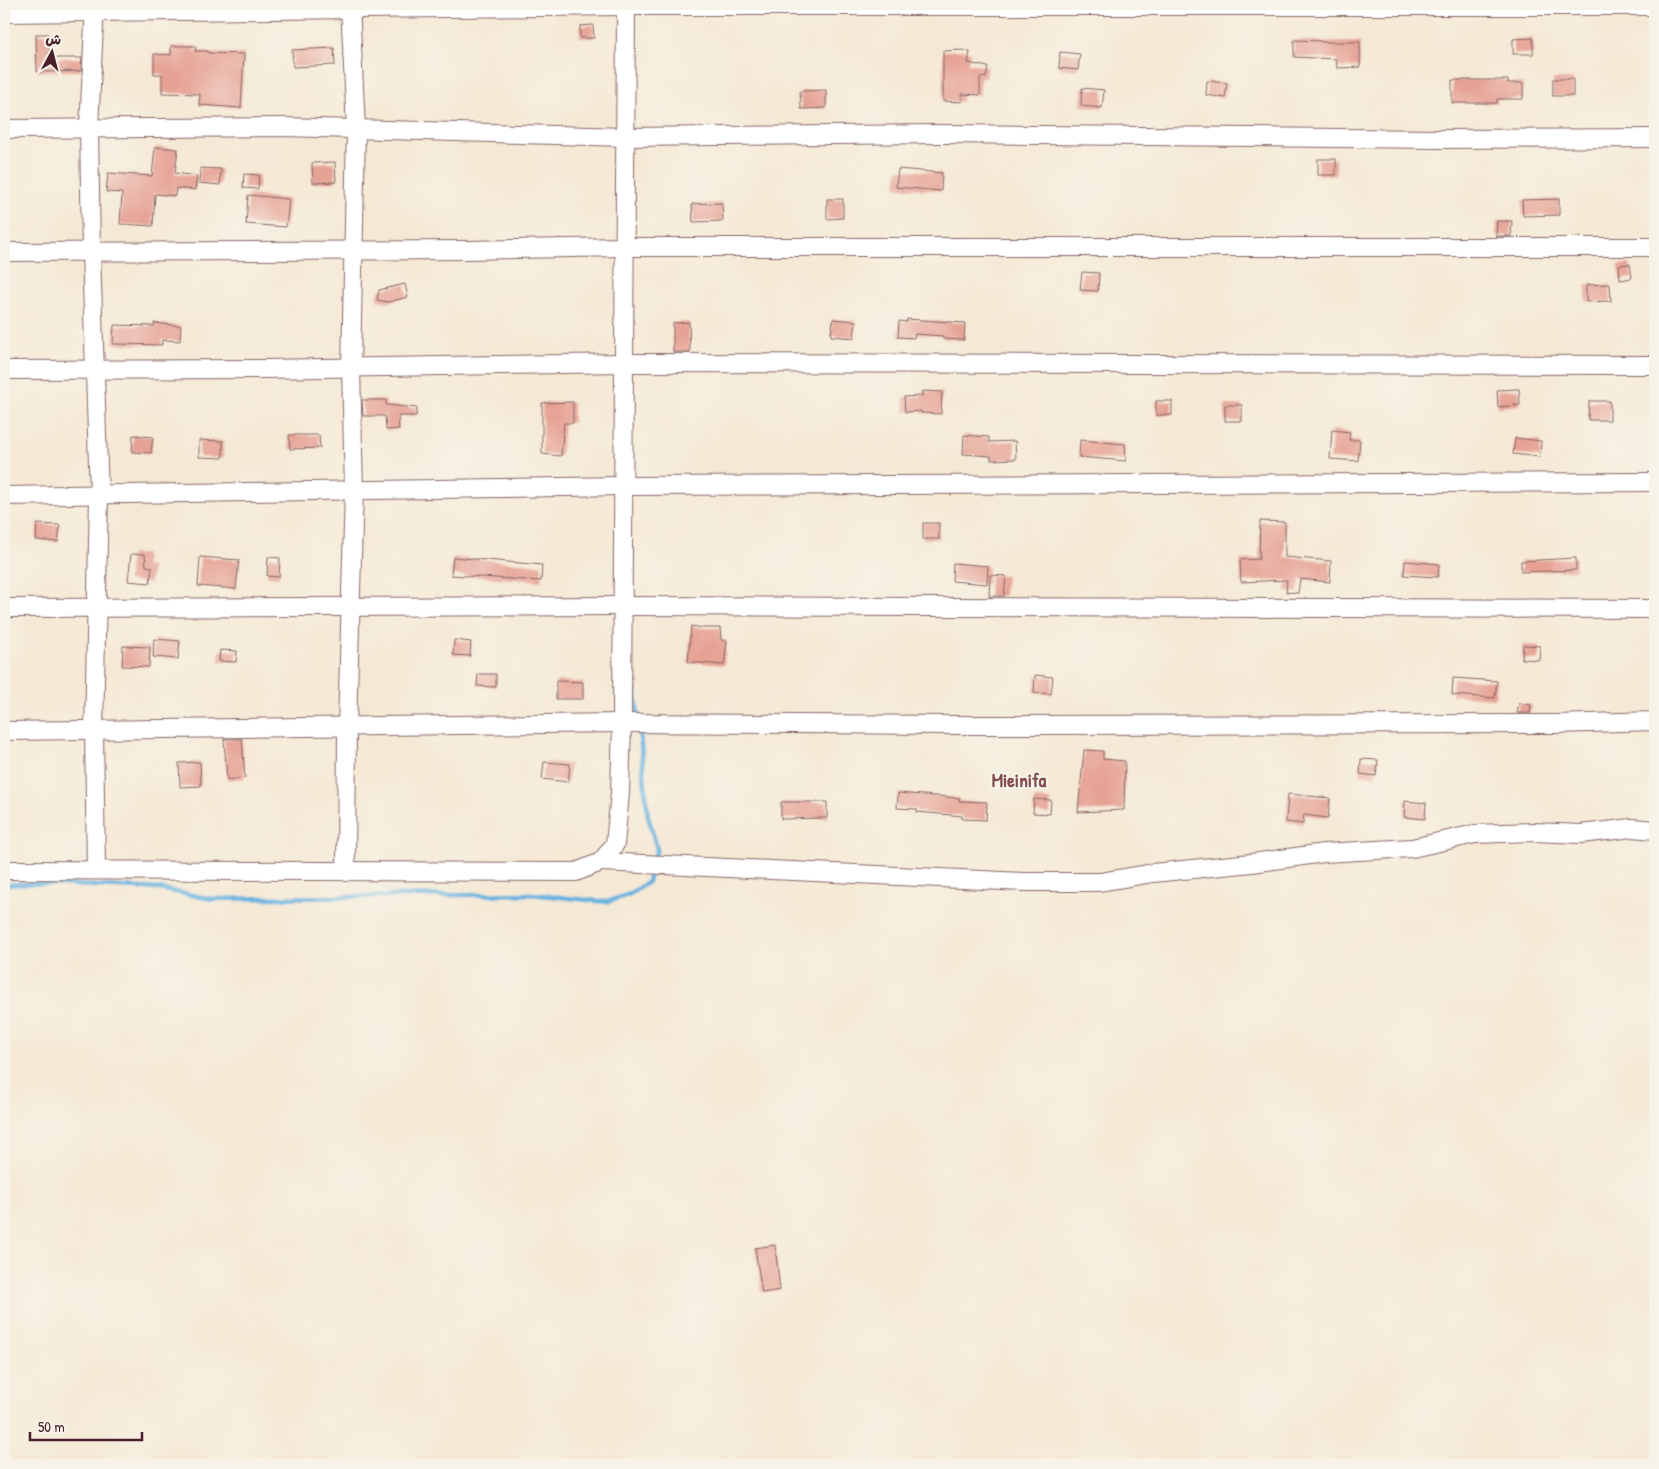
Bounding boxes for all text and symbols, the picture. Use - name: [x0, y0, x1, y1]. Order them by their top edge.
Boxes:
- north arrow: [28, 28, 78, 78]
- text: ش: [45, 28, 62, 49]
- district label: Mieinifa: [992, 767, 1047, 793]
- scale bar: [30, 1409, 142, 1441]
- text: 50 m: [38, 1416, 65, 1437]

